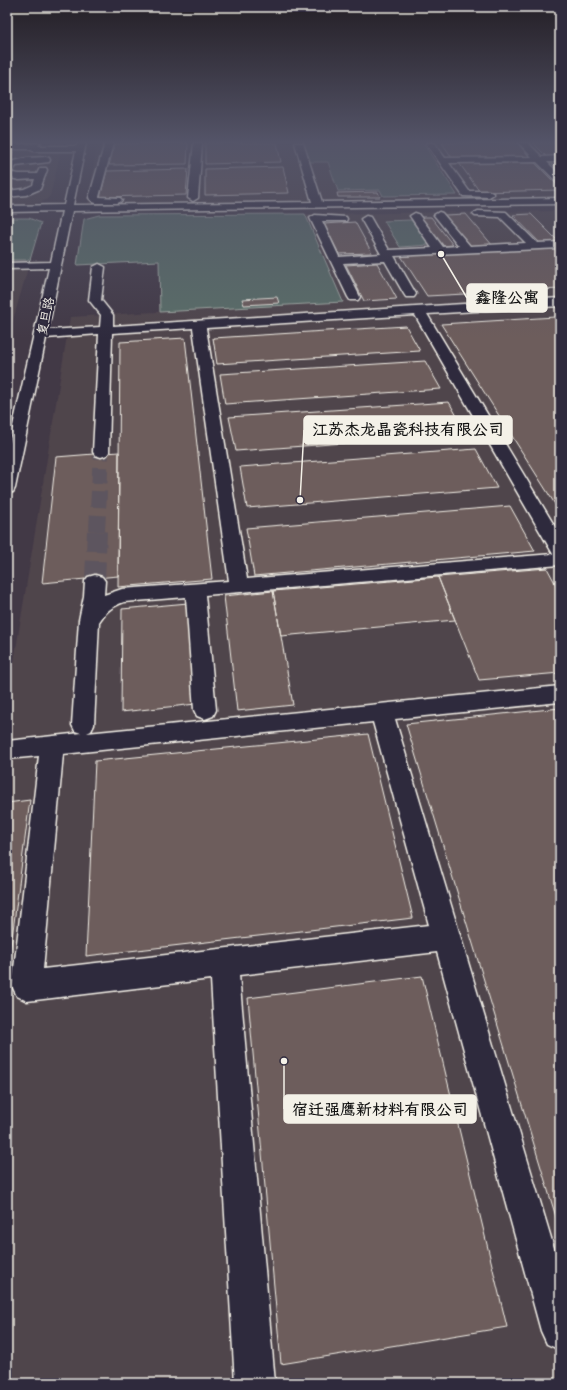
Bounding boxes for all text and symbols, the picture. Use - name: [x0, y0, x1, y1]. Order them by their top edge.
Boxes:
- text: 鑫隆公寓: [475, 283, 539, 312]
- callout: 鑫隆公寓: [467, 284, 547, 312]
- street label: 复旦路: [30, 295, 61, 338]
- text: 江苏杰龙晶瓷科技有限公司: [312, 415, 504, 444]
- callout: 江苏杰龙晶瓷科技有限公司: [304, 416, 512, 444]
- callout: 宿迁强鹰新材料有限公司: [284, 1095, 476, 1123]
- text: 宿迁强鹰新材料有限公司: [292, 1095, 468, 1124]

